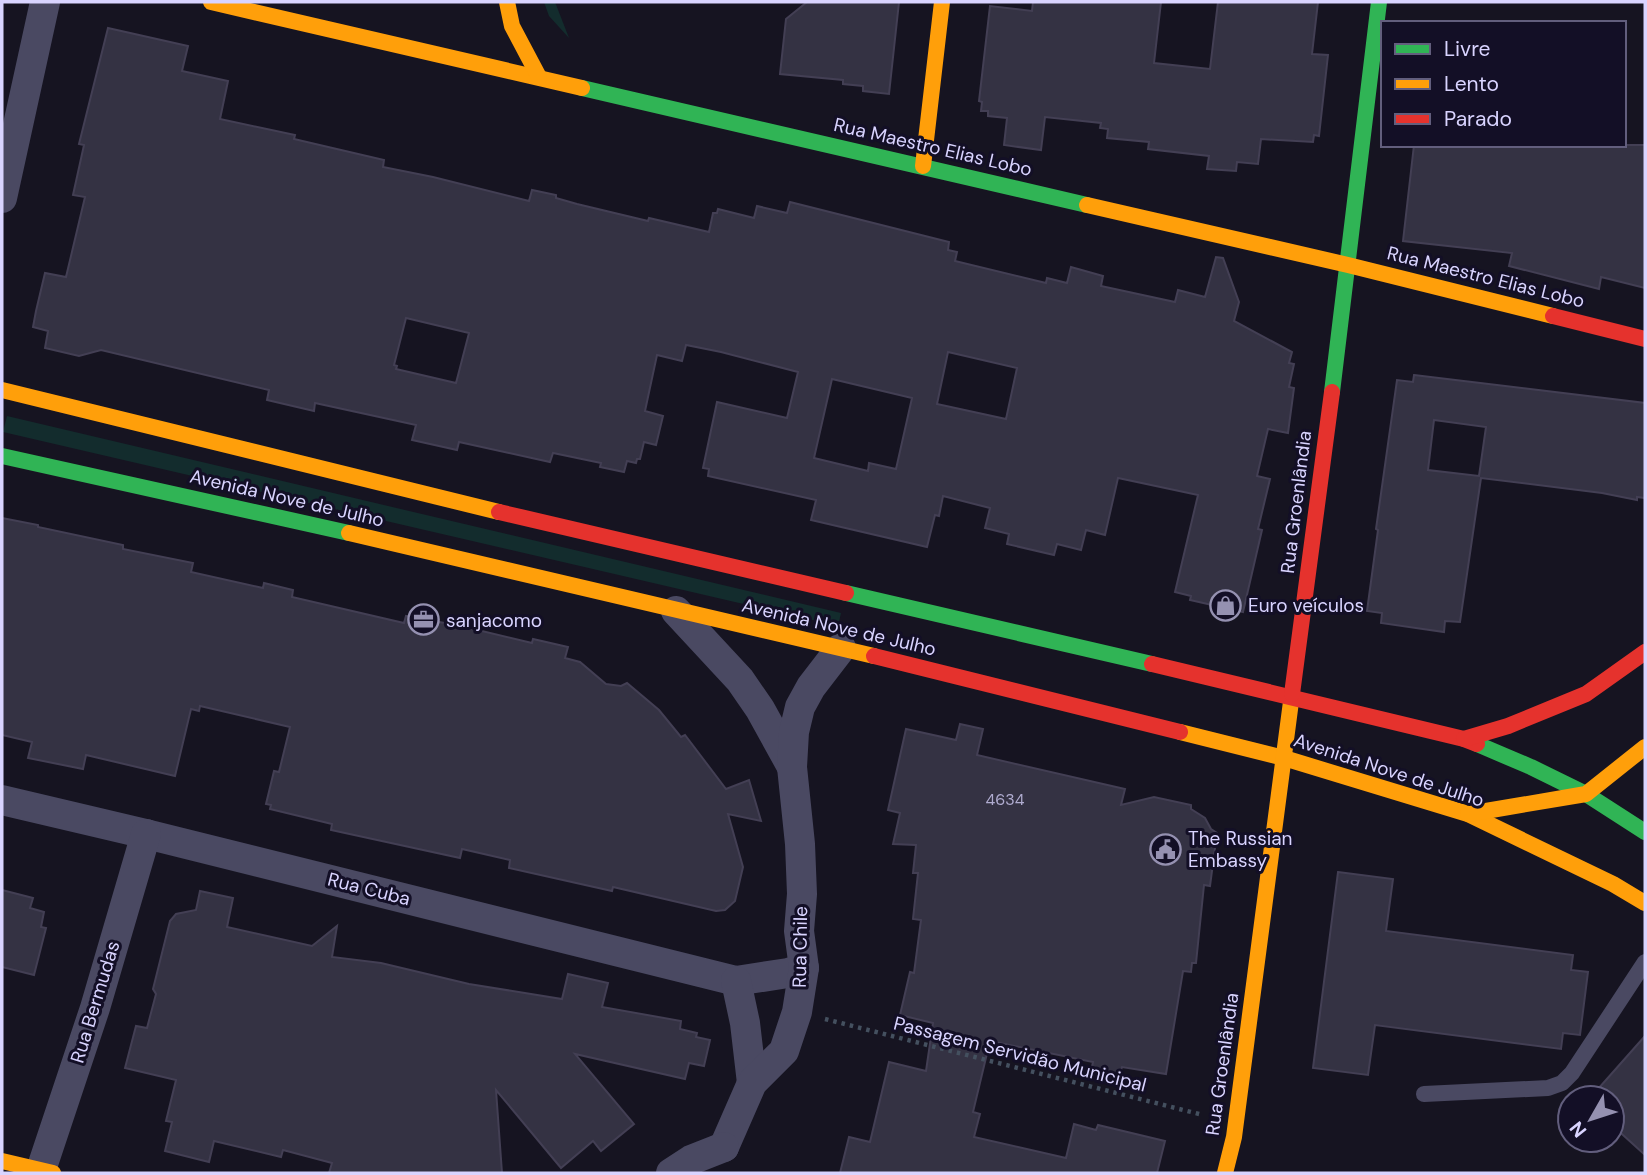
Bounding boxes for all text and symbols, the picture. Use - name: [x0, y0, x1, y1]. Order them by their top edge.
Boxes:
- legend: [1381, 21, 1626, 147]
- text: Livre: [1444, 35, 1491, 63]
- text: Lento: [1444, 70, 1499, 98]
- text: Parado: [1444, 105, 1512, 133]
- street label: Rua Maestro Elias Lobo: [831, 112, 1035, 182]
- street label: Rua Maestro Elias Lobo: [1385, 240, 1587, 314]
- street label: Rua Groenlândia: [1275, 429, 1317, 575]
- street label: Avenida Nove de Julho: [187, 463, 387, 533]
- shop icon: Euro veículos: [1208, 588, 1242, 622]
- street label: Avenida Nove de Julho: [739, 592, 939, 662]
- place label: Euro veículos: [1248, 593, 1364, 618]
- office icon: sanjacomo: [406, 603, 440, 637]
- place label: sanjacomo: [446, 608, 542, 633]
- street label: Avenida Nove de Julho: [1291, 727, 1487, 813]
- house number: 4634: [986, 789, 1025, 810]
- place label: The Russian Embassy: [1188, 826, 1292, 873]
- public building icon: The Russian Embassy: [1148, 832, 1182, 866]
- street label: Rua Cuba: [325, 867, 413, 911]
- street label: Rua Chile: [787, 906, 813, 988]
- street label: Rua Bermudas: [65, 938, 125, 1066]
- street label: Rua Groenlândia: [1200, 991, 1244, 1137]
- street label: Passagem Servidão Municipal: [891, 1010, 1149, 1098]
- north arrow: [1556, 1084, 1626, 1154]
- text: N: [1564, 1116, 1592, 1143]

